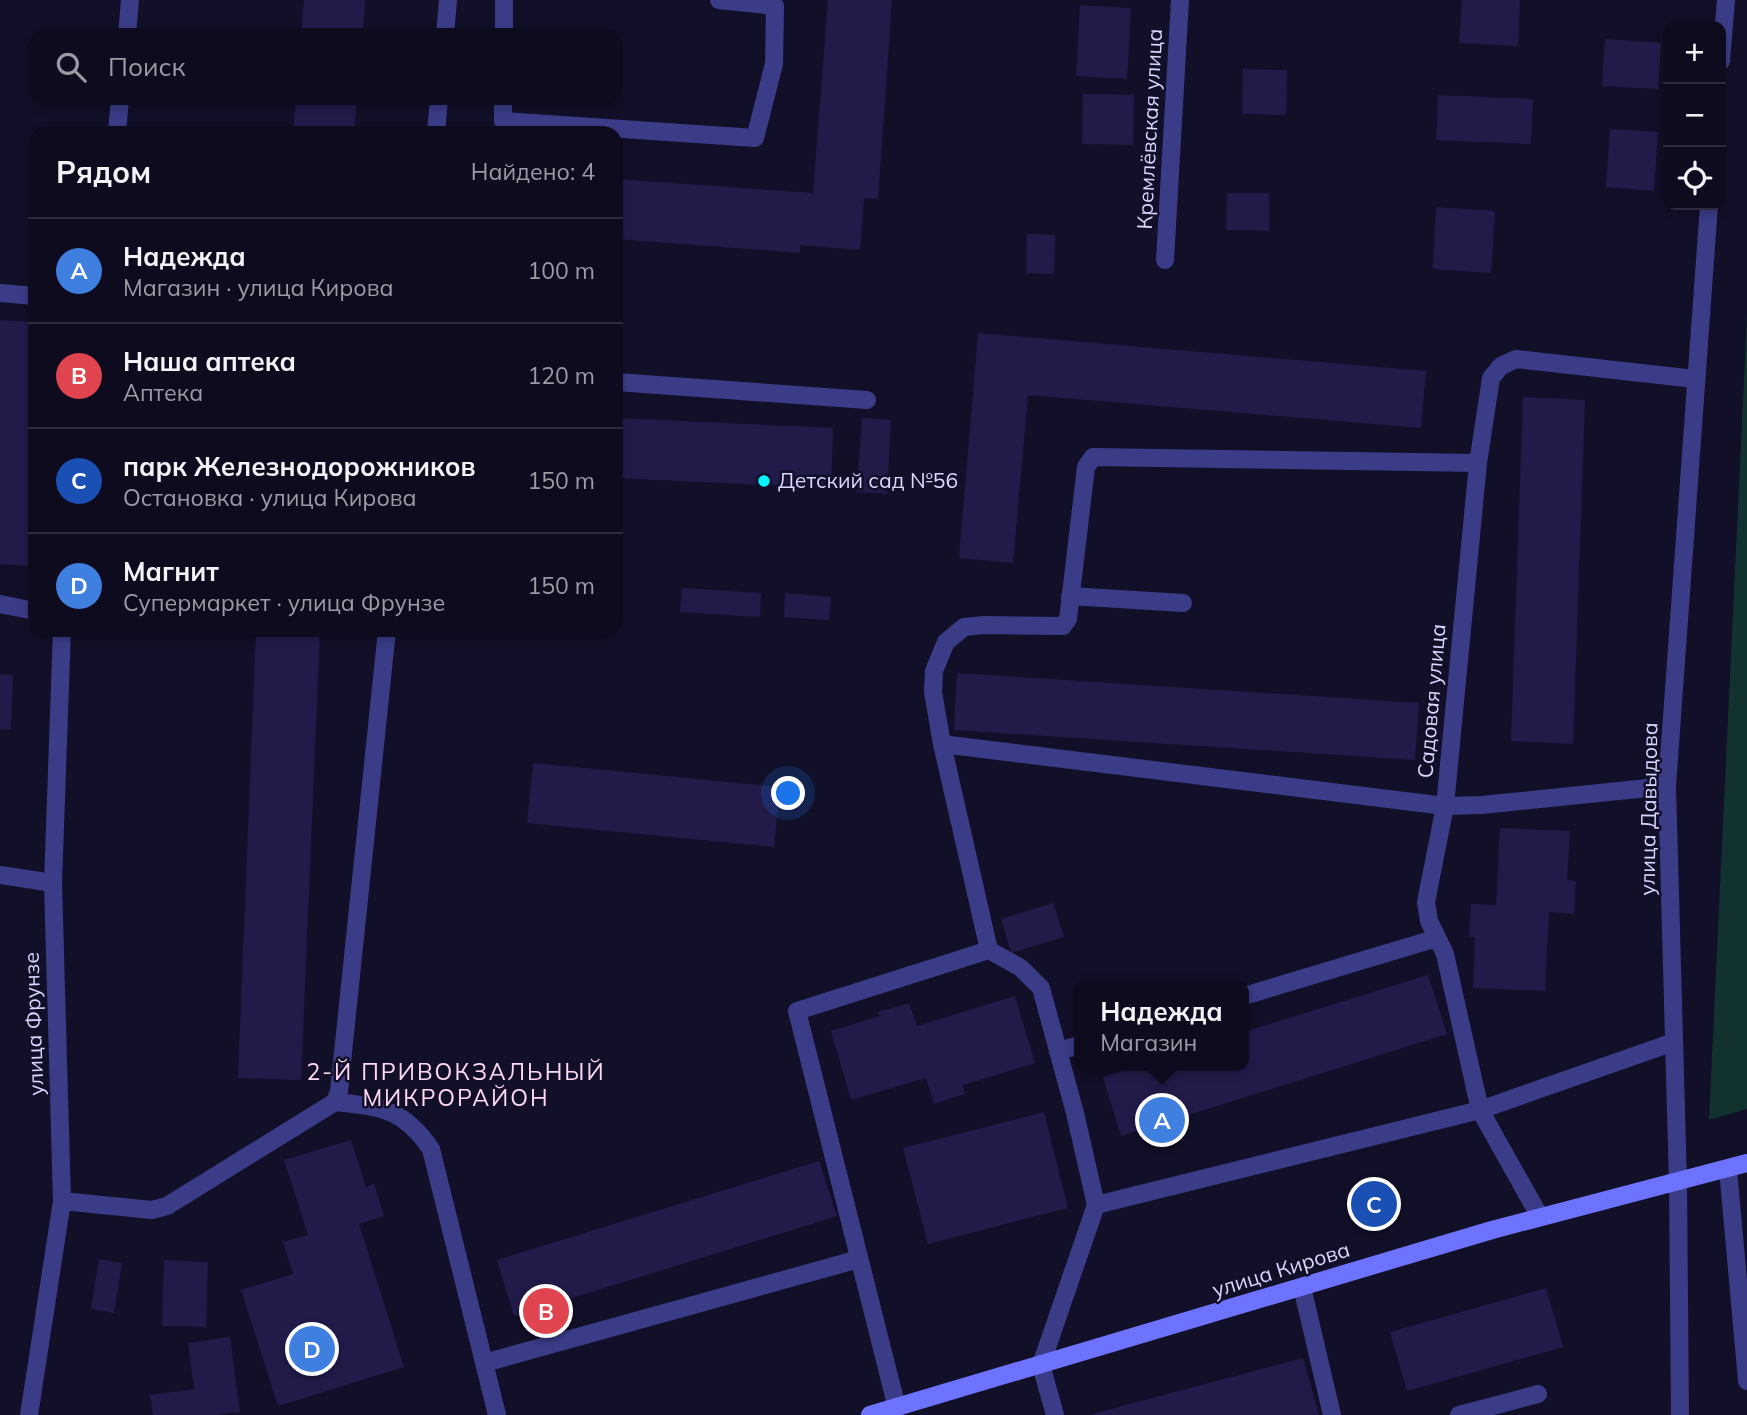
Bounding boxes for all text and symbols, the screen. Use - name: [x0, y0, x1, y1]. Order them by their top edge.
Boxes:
- map controls: [1663, 21, 1726, 210]
- button: +: [1663, 21, 1726, 84]
- search box: [28, 28, 623, 105]
- street label: Кремлёвская улица: [1131, 28, 1167, 230]
- icon: search: [52, 48, 90, 86]
- text: Поиск: [108, 50, 186, 83]
- button: −: [1663, 84, 1726, 147]
- button: locate: [1663, 147, 1726, 210]
- text: Рядом: [56, 153, 151, 191]
- text: Найдено: 4: [471, 157, 595, 186]
- text: Надежда: [123, 240, 246, 273]
- text: A: [70, 256, 88, 285]
- text: 100 m: [527, 256, 595, 285]
- text: Магазин · улица Кирова: [123, 273, 394, 302]
- text: Наша аптека: [123, 345, 296, 378]
- text: B: [71, 361, 87, 390]
- text: 120 m: [527, 361, 595, 390]
- text: Аптека: [123, 378, 203, 407]
- text: парк Железнодорожников: [123, 450, 476, 483]
- text: C: [71, 466, 87, 495]
- text: 150 m: [527, 466, 595, 495]
- place label: Детский сад №56: [778, 467, 958, 493]
- marker: Детский сад №56: [756, 473, 772, 489]
- text: Остановка · улица Кирова: [123, 483, 417, 512]
- text: Магнит: [123, 555, 219, 588]
- text: D: [70, 571, 88, 600]
- text: 150 m: [527, 571, 595, 600]
- text: Супермаркет · улица Фрунзе: [123, 588, 445, 617]
- street label: Садовая улица: [1411, 623, 1451, 779]
- street label: улица Давыдова: [1633, 722, 1663, 896]
- your location: [771, 776, 805, 810]
- street label: улица Фрунзе: [17, 952, 49, 1096]
- popup: [1074, 980, 1249, 1071]
- text: Надежда: [1100, 995, 1223, 1028]
- text: Магазин: [1100, 1028, 1197, 1057]
- district label: 2-Й ПРИВОКЗАЛЬНЫЙ МИКРОРАЙОН: [306, 1057, 606, 1112]
- pin: A: [1139, 1094, 1185, 1146]
- pin: C: [1351, 1178, 1397, 1230]
- street label: улица Кирова: [1209, 1236, 1353, 1302]
- pin: B: [523, 1285, 569, 1337]
- pin: D: [289, 1323, 335, 1375]

